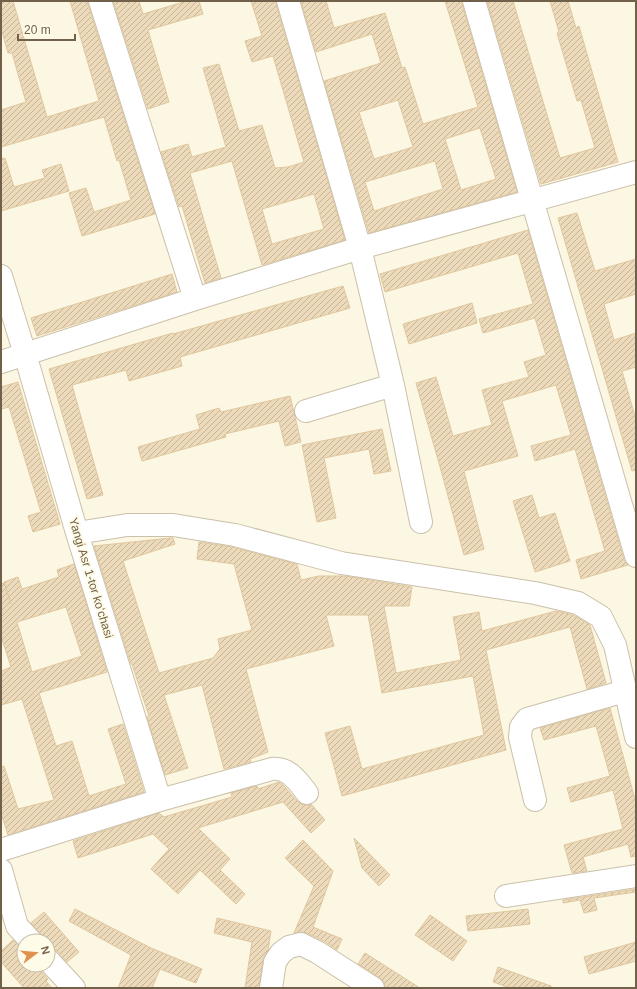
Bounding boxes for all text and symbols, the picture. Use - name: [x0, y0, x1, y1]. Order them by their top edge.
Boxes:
- scale bar: [18, 16, 75, 42]
- text: 20 m: [24, 23, 51, 37]
- street label: Yangi Asr 1-tor koʻchasi: [66, 516, 116, 640]
- north arrow: [16, 933, 56, 973]
- text: N: [39, 945, 52, 956]

